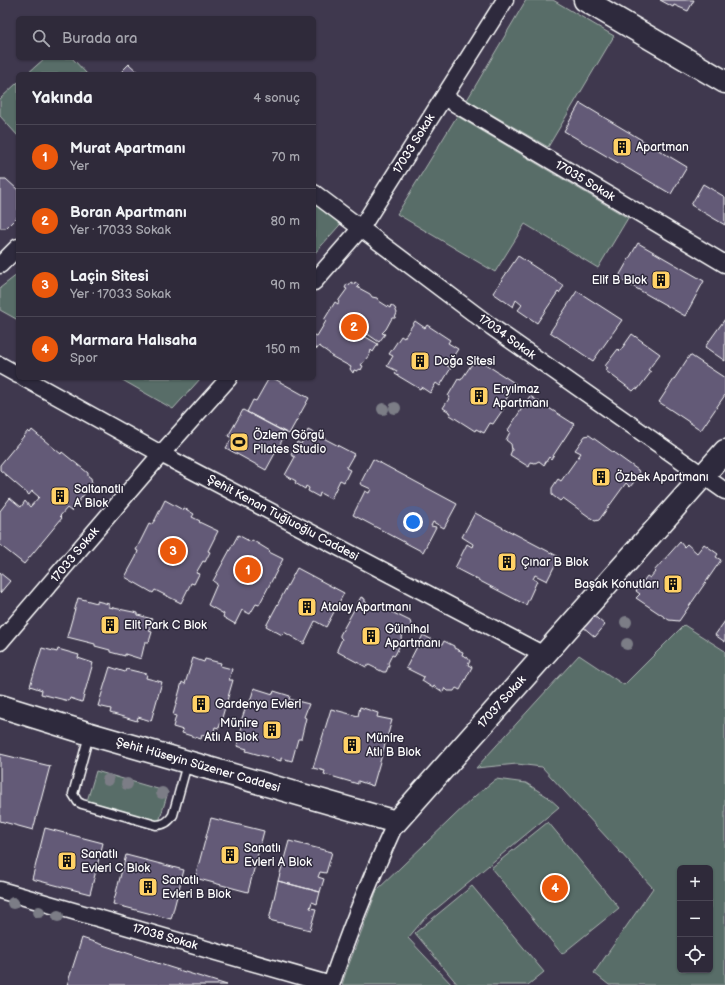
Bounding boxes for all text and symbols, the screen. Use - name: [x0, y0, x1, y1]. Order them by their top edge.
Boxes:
- search box: [16, 16, 316, 60]
- icon: search: [30, 27, 52, 49]
- text: Burada ara: [62, 29, 137, 48]
- text: Yakında: [32, 88, 93, 108]
- text: 4 sonuç: [253, 90, 300, 106]
- street label: 17033 Sokak: [390, 111, 438, 177]
- building icon: Apartman: [611, 136, 633, 158]
- text: Murat Apartmanı: [70, 139, 186, 158]
- place label: Apartman: [636, 140, 689, 155]
- text: 1: [42, 149, 48, 165]
- text: 70 m: [272, 149, 300, 165]
- street label: 17035 Sokak: [552, 157, 618, 205]
- text: Yer: [70, 158, 89, 174]
- text: Boran Apartmanı: [70, 203, 187, 222]
- text: 2: [41, 213, 49, 229]
- text: 80 m: [271, 213, 300, 229]
- text: Yer · 17033 Sokak: [70, 222, 171, 238]
- text: Laçin Sitesi: [70, 267, 149, 286]
- building icon: Elif B Blok: [650, 269, 672, 291]
- place label: Elif B Blok: [592, 273, 647, 288]
- text: 3: [41, 277, 49, 293]
- text: 90 m: [271, 277, 300, 293]
- text: Yer · 17033 Sokak: [70, 286, 171, 302]
- street label: 17034 Sokak: [475, 311, 539, 363]
- pin: 2: [341, 312, 367, 342]
- text: Marmara Halısaha: [70, 331, 197, 350]
- text: 4: [41, 341, 49, 357]
- text: 150 m: [266, 341, 300, 357]
- text: Spor: [70, 350, 97, 366]
- building icon: Doğa Sitesi: [409, 350, 431, 372]
- place label: Doğa Sitesi: [434, 354, 496, 369]
- place label: Eryılmaz Apartmanı: [493, 382, 549, 411]
- building icon: Eryılmaz Apartmanı: [468, 385, 490, 407]
- place label: Özlem Görgü Pilates Studio: [253, 427, 326, 457]
- sports icon: Özlem Görgü Pilates Studio: [228, 431, 250, 453]
- building icon: Özbek Apartmanı: [590, 466, 612, 488]
- place label: Özbek Apartmanı: [615, 469, 709, 485]
- street label: Şehit Kenan Tuğluoğlu Caddesi: [205, 472, 361, 564]
- place label: Saltanatlı A Blok: [74, 482, 124, 511]
- building icon: Saltanatlı A Blok: [49, 485, 71, 507]
- your location: [403, 512, 423, 532]
- street label: 17033 Sokak: [47, 524, 103, 586]
- pin: 3: [160, 536, 186, 566]
- building icon: Çınar B Blok: [496, 551, 518, 573]
- pin: 1: [235, 555, 261, 585]
- place label: Çınar B Blok: [521, 555, 589, 570]
- building icon: Başak Konutları: [662, 573, 684, 595]
- place label: Başak Konutları: [574, 577, 659, 592]
- building icon: Atalay Apartmanı: [296, 596, 318, 618]
- place label: Atalay Apartmanı: [321, 600, 411, 615]
- building icon: Elit Park C Blok: [99, 614, 121, 636]
- place label: Elit Park C Blok: [124, 618, 207, 633]
- place label: Gülnihal Apartmanı: [385, 622, 441, 651]
- building icon: Gülnihal Apartmanı: [360, 625, 382, 647]
- street label: 17037 Sokak: [474, 673, 530, 731]
- building icon: Gardenya Evleri: [190, 693, 212, 715]
- place label: Gardenya Evleri: [215, 697, 301, 712]
- place label: Münire Atlı A Blok: [204, 716, 258, 745]
- building icon: Münire Atlı A Blok: [261, 719, 283, 741]
- place label: Münire Atlı B Blok: [366, 731, 421, 760]
- street label: Şehit Hüseyin Süzener Caddesi: [114, 734, 282, 796]
- building icon: Münire Atlı B Blok: [341, 734, 363, 756]
- place label: Sanatlı Evleri A Blok: [244, 841, 312, 870]
- building icon: Sanatlı Evleri A Blok: [219, 844, 241, 866]
- place label: Sanatlı Evleri C Blok: [81, 847, 150, 876]
- building icon: Sanatlı Evleri C Blok: [56, 850, 78, 872]
- map controls: [677, 865, 713, 973]
- button: +: [677, 865, 713, 901]
- place label: Sanatlı Evleri B Blok: [162, 873, 231, 902]
- pin: 4: [542, 873, 568, 903]
- building icon: Sanatlı Evleri B Blok: [137, 876, 159, 898]
- button: −: [677, 901, 713, 937]
- street label: 17038 Sokak: [131, 921, 200, 954]
- button: locate: [677, 937, 713, 973]

